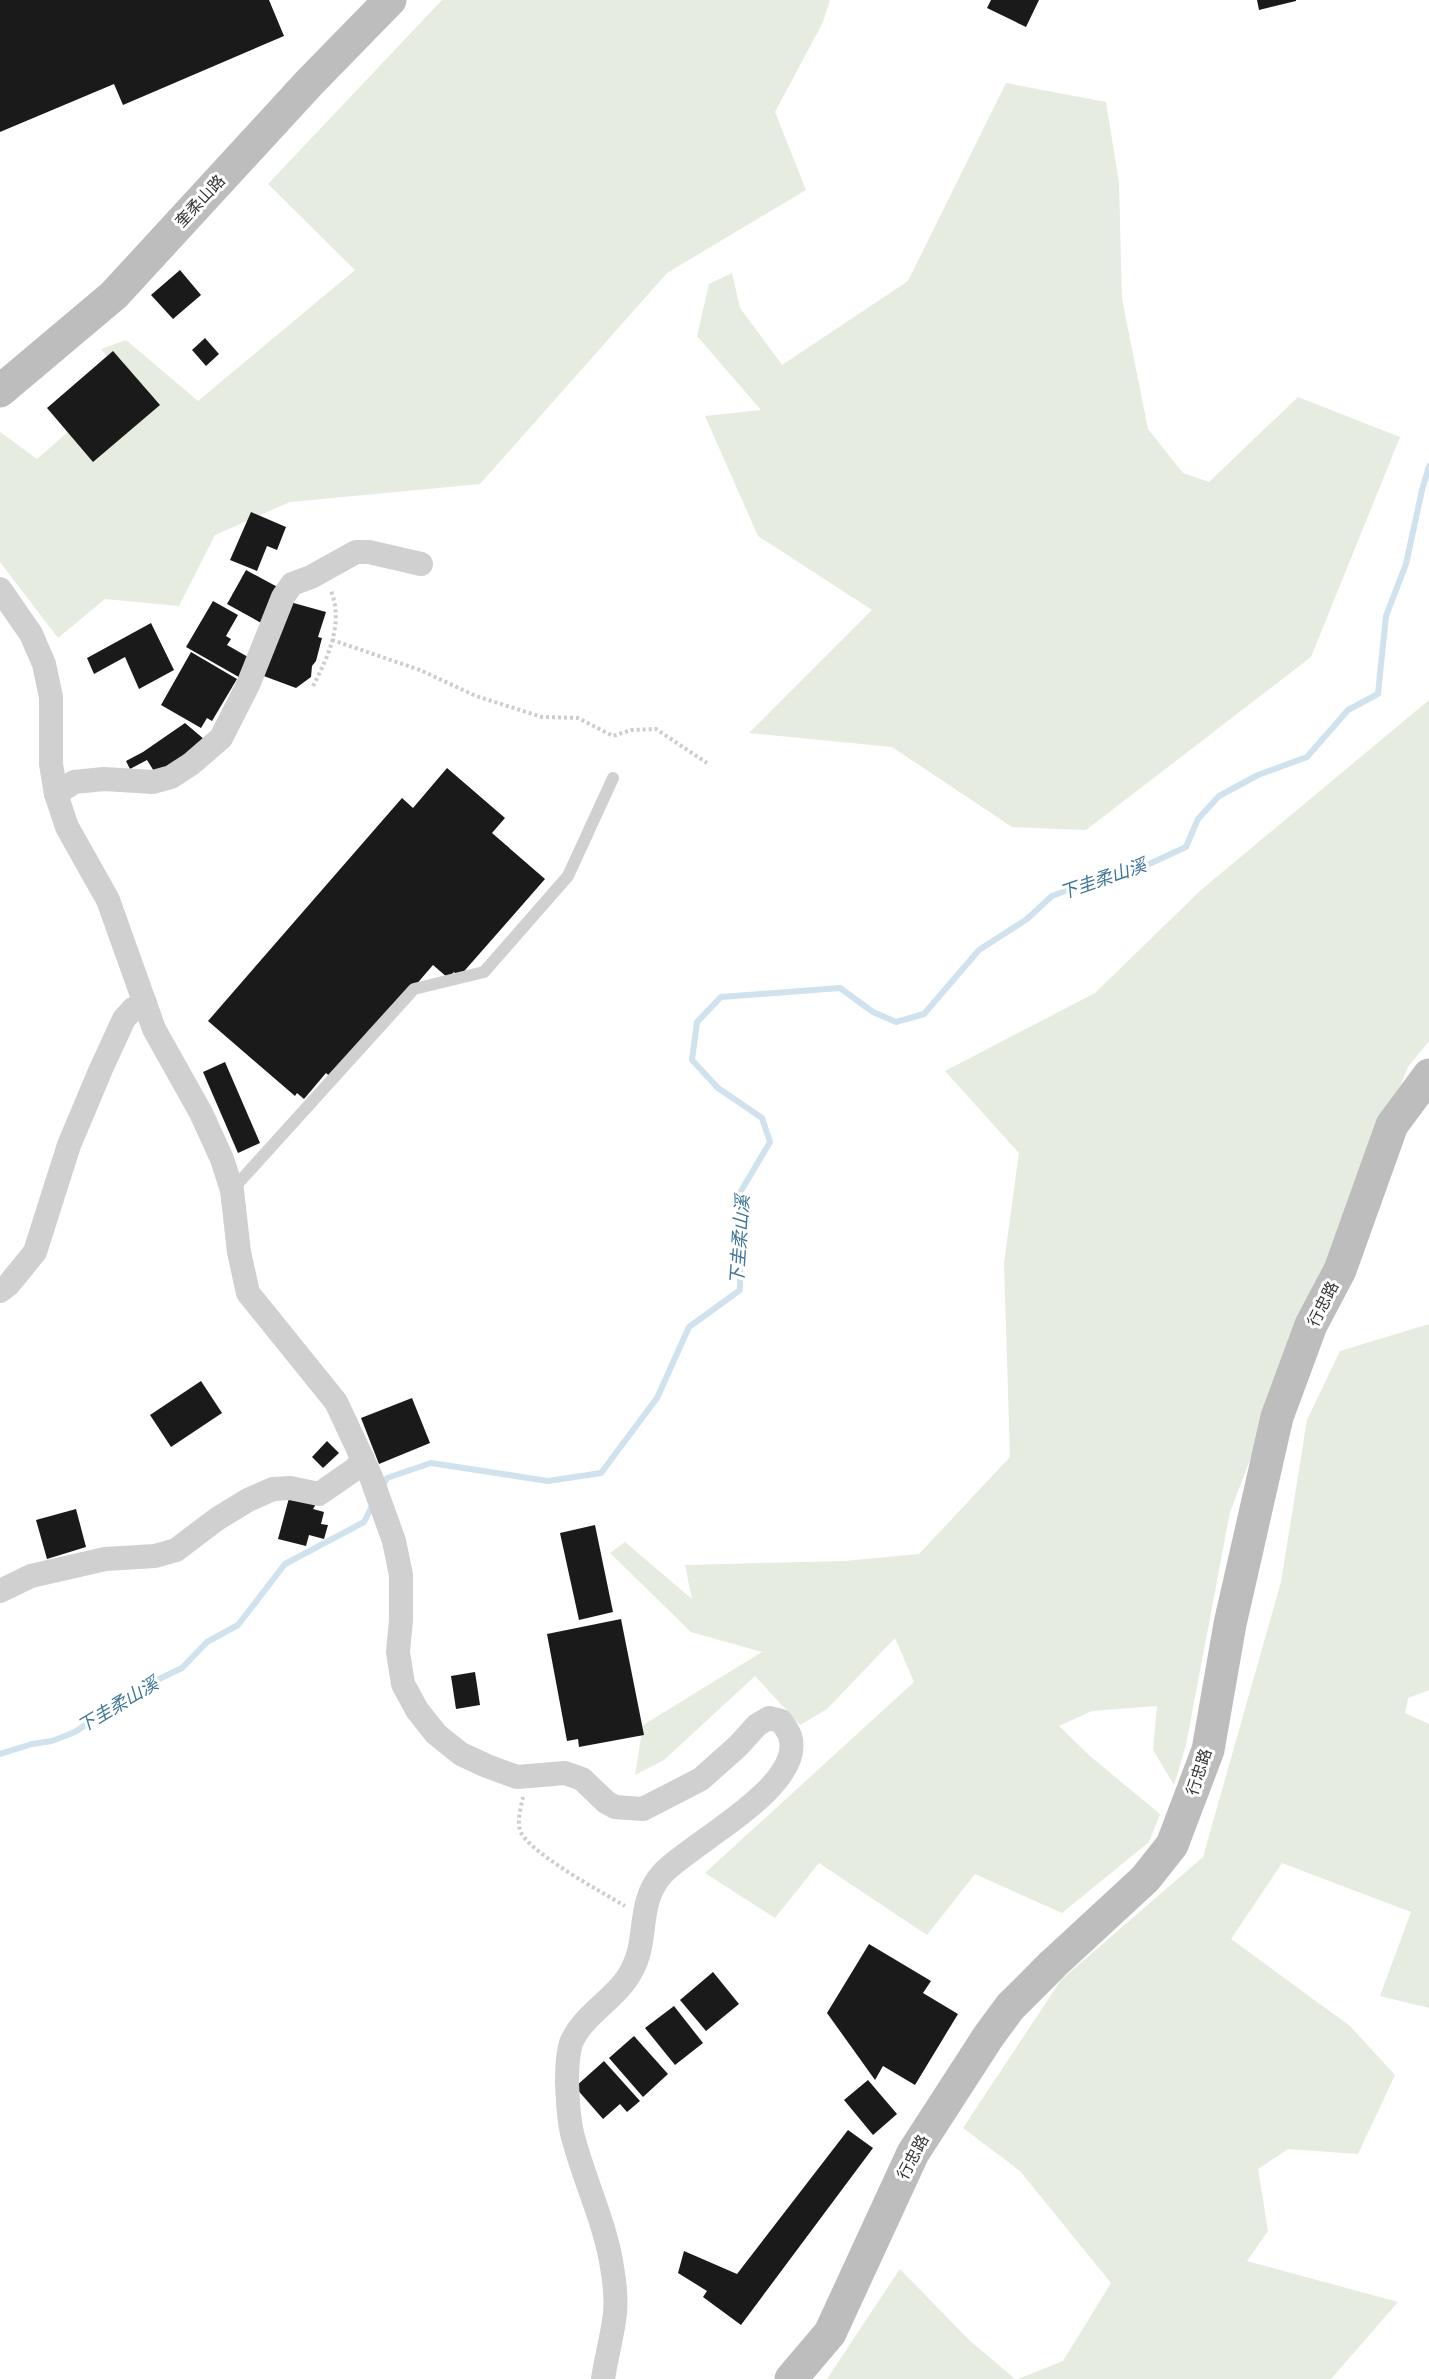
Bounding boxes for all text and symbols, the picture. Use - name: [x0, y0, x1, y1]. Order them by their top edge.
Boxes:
- street label: 奎柔山路: [170, 170, 230, 232]
- water label: 下圭柔山溪: [1057, 852, 1152, 905]
- water label: 下圭柔山溪: [725, 1191, 755, 1286]
- street label: 行忠路: [1303, 1278, 1343, 1330]
- water label: 下圭柔山溪: [73, 1670, 165, 1738]
- street label: 行忠路: [1182, 1746, 1216, 1798]
- street label: 行忠路: [892, 2131, 934, 2183]

